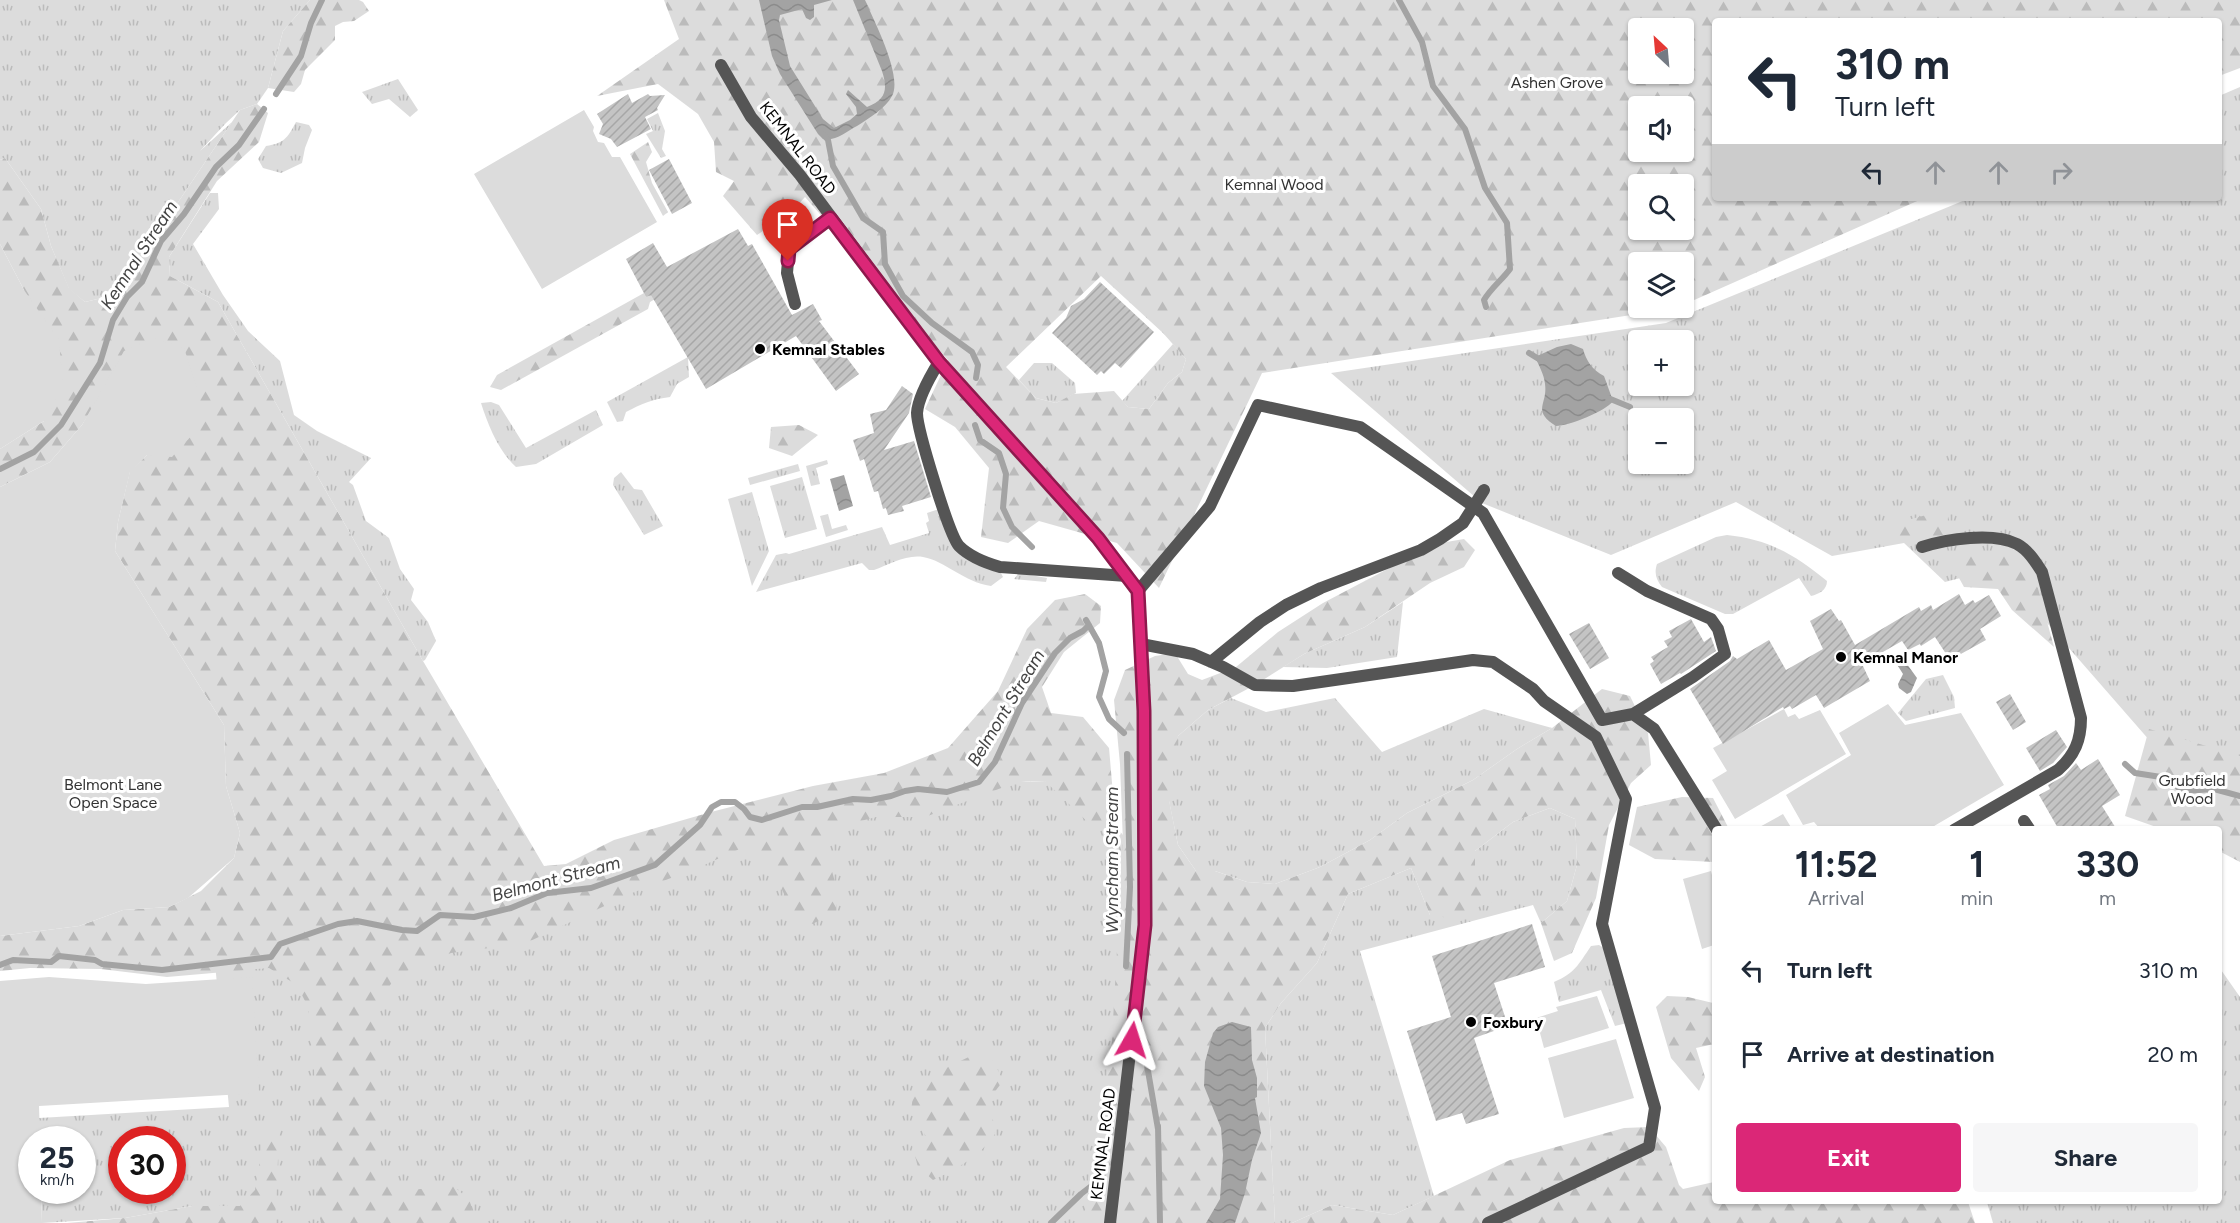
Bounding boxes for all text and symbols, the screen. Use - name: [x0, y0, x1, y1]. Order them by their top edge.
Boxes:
- north arrow: [1628, 18, 1694, 84]
- map controls: [1628, 18, 1694, 474]
- text: 310 m: [1835, 39, 1950, 90]
- icon: left: [1736, 42, 1814, 120]
- park label: Ashen Grove: [1511, 73, 1603, 92]
- text: Turn left: [1835, 90, 1935, 123]
- button: sound: [1628, 96, 1694, 162]
- street label: KEMNAL ROAD: [756, 98, 840, 198]
- icon: left: [1856, 156, 1889, 189]
- icon: ahead: [1919, 156, 1952, 189]
- icon: ahead: [1982, 156, 2015, 189]
- icon: right: [2045, 156, 2078, 189]
- button: search: [1628, 174, 1694, 240]
- park label: Kemnal Wood: [1224, 175, 1324, 194]
- water label: Kemnal Stream: [96, 197, 182, 313]
- pin: [762, 199, 813, 261]
- icon: arrive: [771, 208, 804, 241]
- button: layers: [1628, 252, 1694, 318]
- button: +: [1628, 330, 1694, 396]
- place label: Kemnal Stables: [772, 340, 885, 359]
- marker: Kemnal Stables: [753, 342, 767, 356]
- button: −: [1628, 408, 1694, 474]
- water label: Belmont Stream: [963, 646, 1049, 770]
- place label: Kemnal Manor: [1853, 648, 1958, 667]
- marker: Kemnal Manor: [1834, 650, 1848, 664]
- park label: Grubfield Wood: [2158, 771, 2226, 808]
- park label: Belmont Lane Open Space: [64, 775, 162, 812]
- water label: Wyncham Stream: [1101, 787, 1123, 933]
- text: 11:52: [1795, 843, 1878, 886]
- text: 1: [1969, 843, 1984, 886]
- text: 330: [2076, 843, 2139, 886]
- water label: Belmont Stream: [489, 851, 623, 907]
- text: Arrival: [1808, 886, 1864, 910]
- text: min: [1960, 886, 1993, 910]
- text: m: [2099, 886, 2116, 910]
- icon: left: [1736, 954, 1769, 987]
- text: Turn left: [1787, 957, 1873, 984]
- text: 310 m: [2139, 957, 2198, 984]
- position arrow: [1100, 1008, 1164, 1072]
- place label: Foxbury: [1483, 1013, 1544, 1032]
- marker: Foxbury: [1464, 1015, 1478, 1029]
- icon: arrive: [1736, 1038, 1769, 1071]
- text: Arrive at destination: [1787, 1041, 1995, 1068]
- text: 20 m: [2147, 1041, 2198, 1068]
- street label: KEMNAL ROAD: [1087, 1087, 1119, 1201]
- button: Exit: [1736, 1123, 1961, 1192]
- button: Share: [1973, 1123, 2198, 1192]
- speed limit sign: 30: [108, 1126, 186, 1204]
- text: 25: [40, 1139, 74, 1176]
- text: km/h: [40, 1171, 74, 1189]

